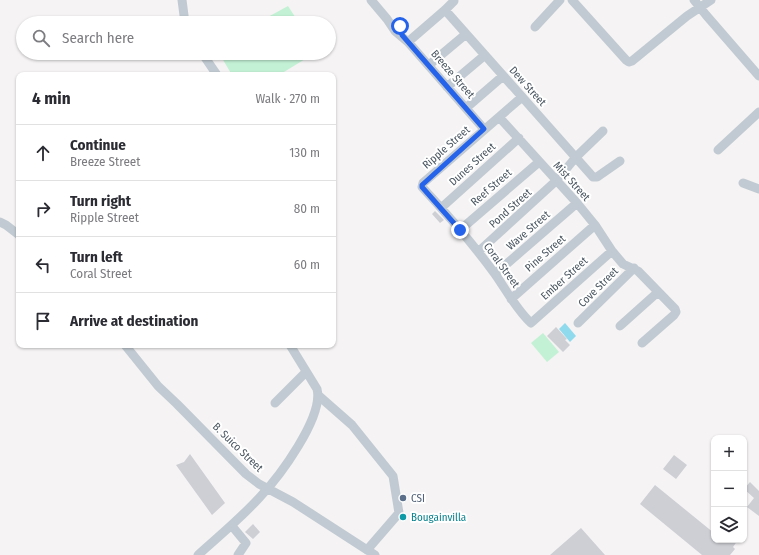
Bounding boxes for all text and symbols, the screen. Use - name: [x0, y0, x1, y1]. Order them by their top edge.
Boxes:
- search box: [16, 16, 336, 60]
- route start: [391, 17, 409, 35]
- icon: search: [30, 27, 52, 49]
- text: Search here: [62, 29, 134, 47]
- street label: Breeze Street: [428, 48, 477, 101]
- street label: Dew Street: [507, 64, 549, 109]
- text: 4 min: [32, 88, 71, 109]
- text: Walk · 270 m: [255, 91, 320, 106]
- street label: Ripple Street: [420, 123, 473, 171]
- text: Continue: [70, 136, 126, 154]
- street label: Dunes Street: [447, 140, 498, 189]
- icon: ahead: [32, 142, 54, 164]
- text: 130 m: [289, 145, 320, 160]
- text: Breeze Street: [70, 154, 141, 169]
- street label: Mist Street: [551, 159, 593, 204]
- street label: Reef Street: [468, 166, 515, 209]
- street label: Pond Street: [486, 186, 535, 231]
- text: Turn right: [70, 192, 131, 210]
- icon: right: [32, 198, 54, 220]
- text: 80 m: [294, 201, 320, 216]
- street label: Wave Street: [504, 208, 553, 253]
- text: Ripple Street: [70, 210, 139, 225]
- route end: [451, 221, 469, 239]
- street label: Pine Street: [522, 232, 569, 274]
- street label: Coral Street: [481, 240, 523, 291]
- text: Turn left: [70, 248, 123, 266]
- icon: left: [32, 254, 54, 276]
- street label: Ember Street: [538, 254, 591, 303]
- text: 60 m: [294, 257, 320, 272]
- street label: Cove Street: [576, 264, 621, 310]
- text: Coral Street: [70, 266, 132, 281]
- icon: arrive: [32, 310, 54, 332]
- text: Arrive at destination: [70, 312, 198, 330]
- street label: B. Suico Street: [210, 420, 266, 475]
- map controls: [711, 435, 747, 543]
- button: +: [711, 435, 747, 471]
- button: −: [711, 471, 747, 507]
- place label: CSI: [411, 492, 425, 505]
- marker: CSI: [398, 493, 408, 503]
- button: layers: [711, 507, 747, 543]
- place label: Bougainvilla: [411, 511, 466, 524]
- marker: Bougainvilla: [398, 512, 408, 522]

